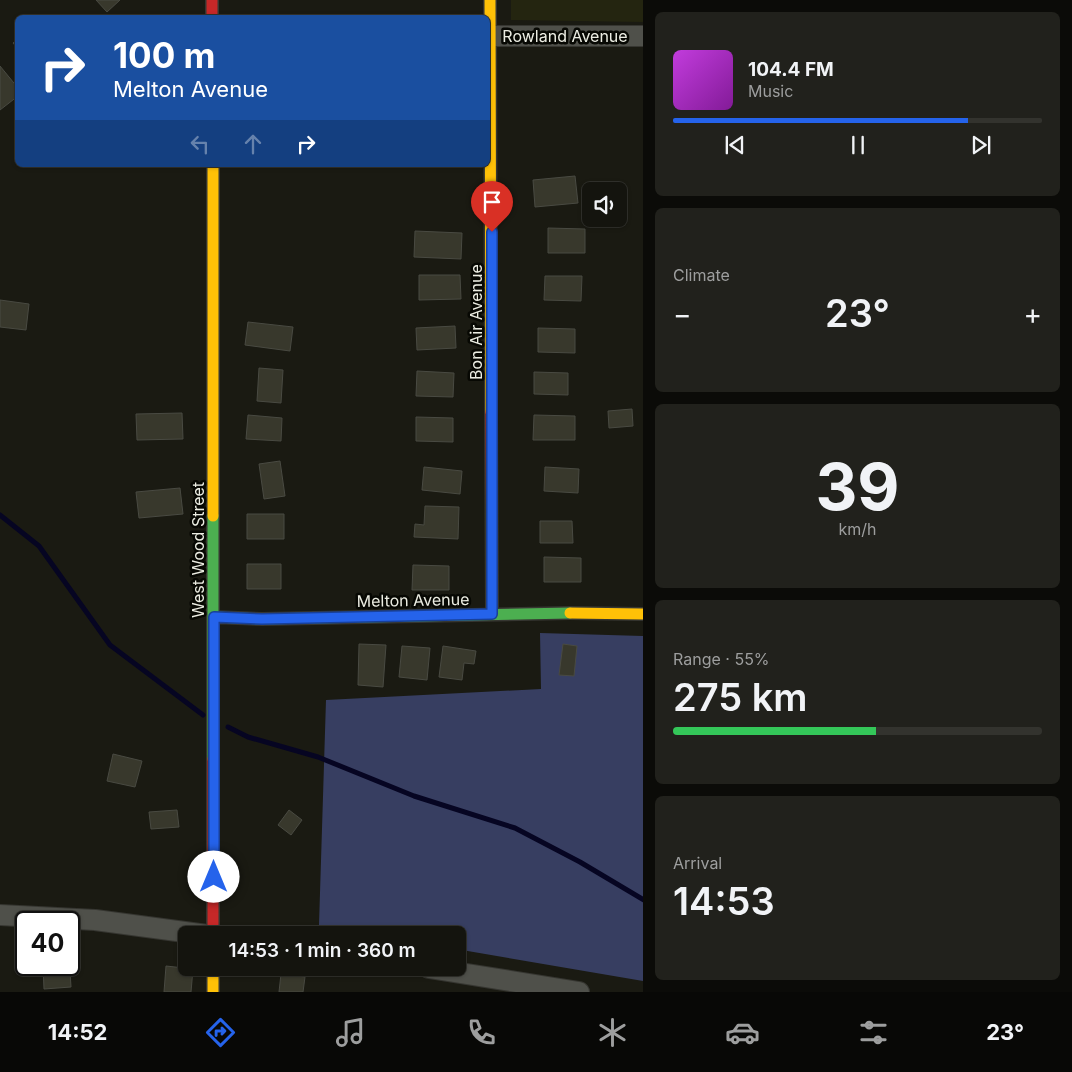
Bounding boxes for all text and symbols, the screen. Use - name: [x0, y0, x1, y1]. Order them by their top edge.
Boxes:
- street label: Rowland Avenue: [502, 26, 628, 46]
- text: 100 m: [113, 34, 216, 76]
- icon: right: [30, 35, 95, 100]
- text: 104.4 FM: [748, 58, 834, 81]
- text: Melton Avenue: [113, 76, 268, 102]
- text: Music: [748, 81, 793, 101]
- icon: left: [186, 130, 214, 158]
- icon: ahead: [239, 130, 267, 158]
- icon: right: [292, 130, 320, 158]
- icon: previous: [721, 131, 749, 159]
- icon: pause: [844, 131, 872, 159]
- icon: next: [967, 131, 995, 159]
- pin: [471, 181, 513, 232]
- map controls: [582, 182, 627, 227]
- button: sound: [582, 182, 627, 227]
- icon: arrive: [478, 188, 506, 216]
- street label: Bon Air Avenue: [466, 264, 486, 380]
- text: Climate: [673, 265, 730, 285]
- text: 23°: [825, 290, 890, 336]
- text: −: [673, 297, 692, 331]
- text: +: [1023, 297, 1042, 331]
- text: 39: [815, 447, 900, 526]
- street label: West Wood Street: [188, 482, 208, 618]
- text: km/h: [838, 519, 877, 539]
- street label: Melton Avenue: [356, 589, 470, 611]
- text: Range · 55%: [673, 649, 770, 669]
- text: 275 km: [673, 674, 808, 720]
- position arrow: [187, 850, 239, 902]
- text: Arrival: [673, 853, 722, 873]
- text: 14:53: [673, 878, 775, 924]
- speed limit sign: 40: [15, 911, 80, 976]
- text: 14:53 · 1 min · 360 m: [228, 939, 416, 962]
- icon: directions: [203, 1015, 238, 1050]
- icon: music: [333, 1015, 368, 1050]
- icon: phone: [464, 1015, 499, 1050]
- icon: climate: [595, 1015, 630, 1050]
- icon: car: [725, 1015, 760, 1050]
- icon: filters: [856, 1015, 891, 1050]
- text: 14:52: [48, 1019, 107, 1045]
- text: 23°: [986, 1019, 1024, 1045]

